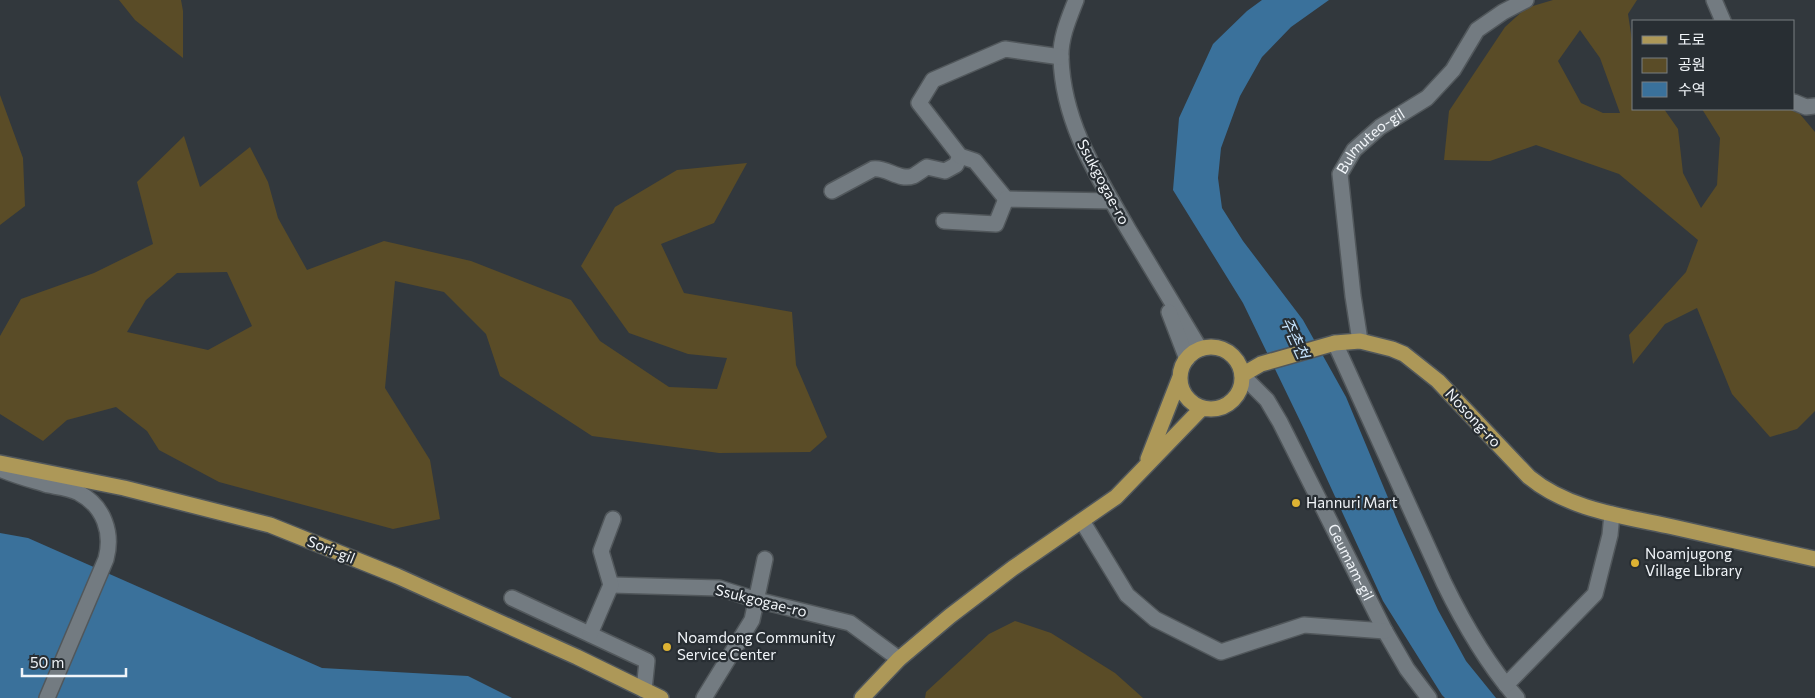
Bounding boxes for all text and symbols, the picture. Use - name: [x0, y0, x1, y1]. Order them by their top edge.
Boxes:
- legend: [1632, 20, 1795, 110]
- text: 도로: [1678, 30, 1706, 48]
- text: 공원: [1678, 55, 1706, 73]
- text: 수역: [1678, 80, 1706, 98]
- street label: Bulmuteo-gil: [1332, 104, 1408, 177]
- street label: Ssukgogae-ro: [1074, 136, 1134, 227]
- water label: 주촌천: [1278, 314, 1314, 364]
- street label: Nosong-ro: [1442, 384, 1505, 450]
- place label: Hannuri Mart: [1306, 493, 1398, 511]
- marker: Hannuri Mart: [1290, 497, 1302, 509]
- street label: Geumam-gil: [1325, 521, 1378, 603]
- street label: Sori-gil: [305, 531, 358, 567]
- place label: Noamjugong Village Library: [1645, 544, 1742, 579]
- marker: Noamjugong Village Library: [1629, 557, 1641, 569]
- street label: Ssukgogae-ro: [714, 580, 809, 620]
- place label: Noamdong Community Service Center: [677, 628, 836, 663]
- marker: Noamdong Community Service Center: [661, 641, 673, 653]
- scale bar: [22, 646, 126, 678]
- text: 50 m: [30, 653, 64, 671]

